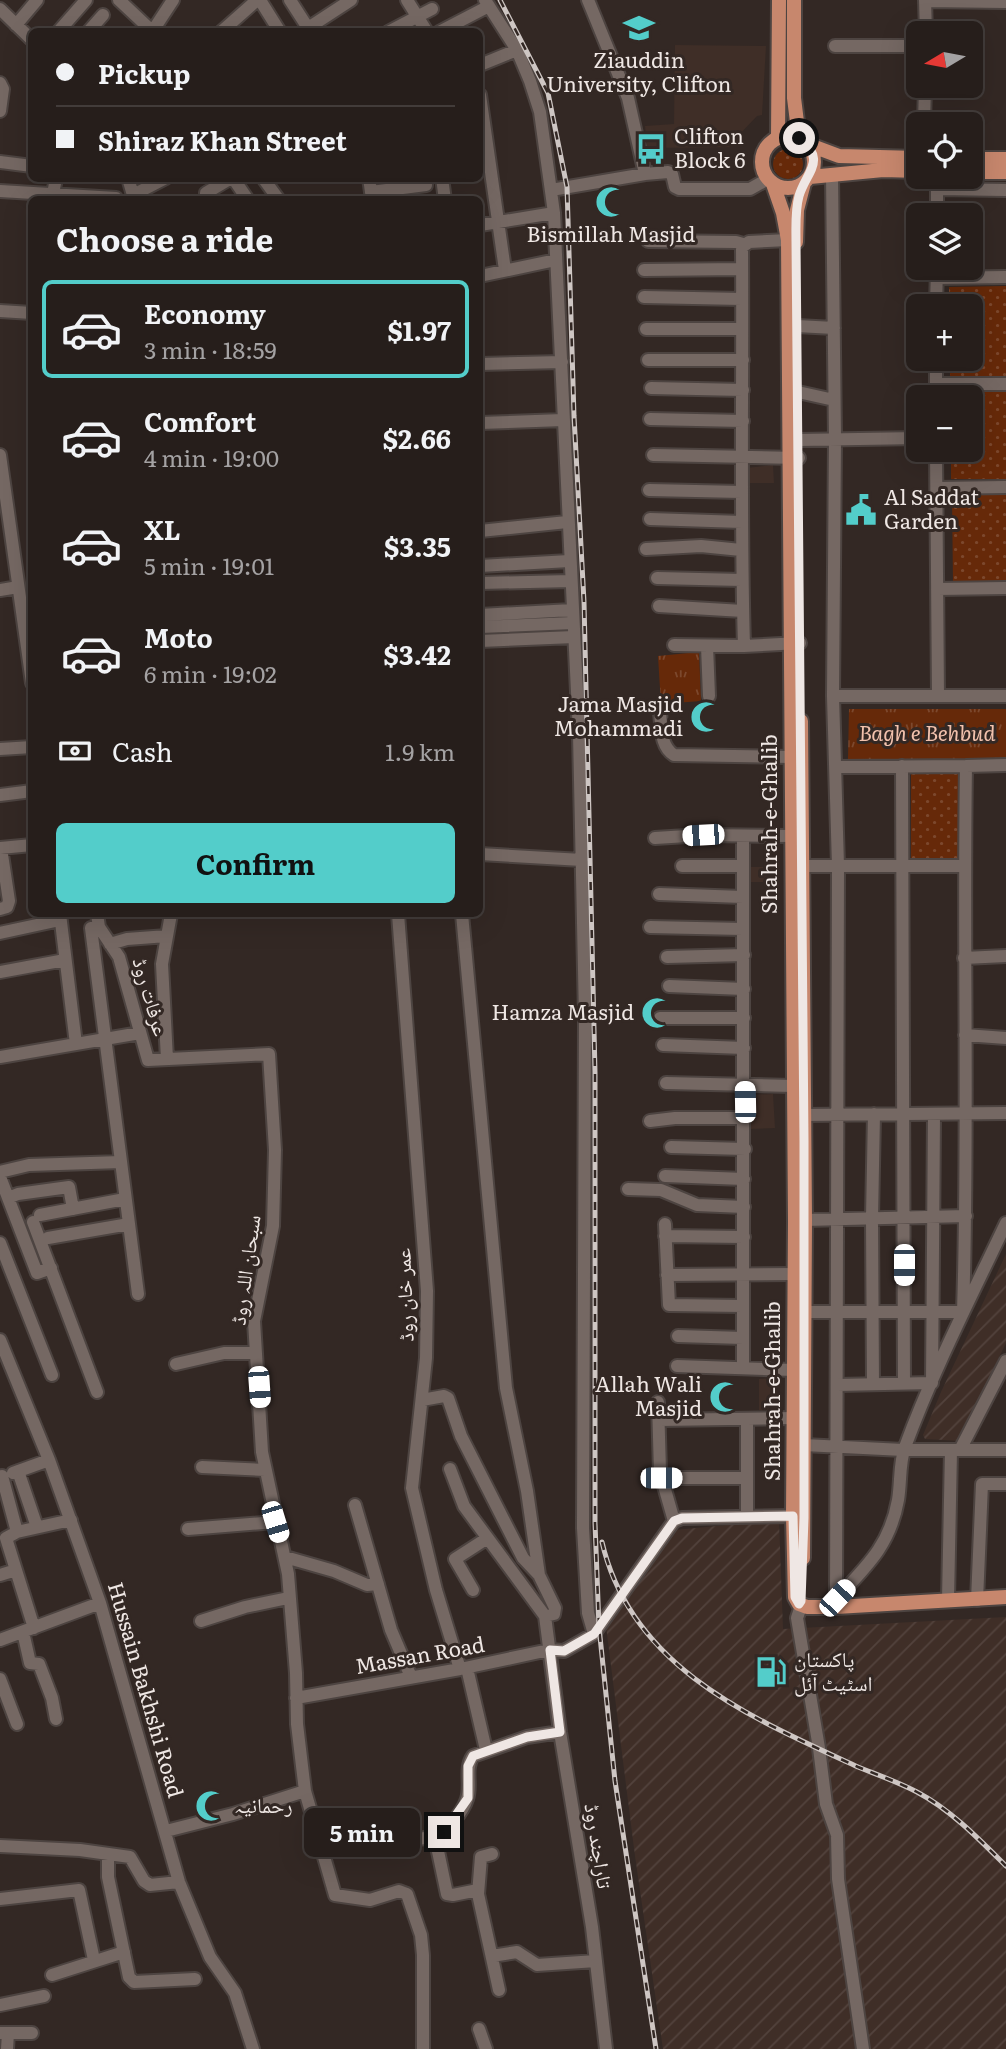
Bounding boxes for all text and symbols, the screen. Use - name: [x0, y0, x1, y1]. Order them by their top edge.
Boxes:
- school or university icon: Ziauddin University, Clifton: [622, 11, 656, 45]
- north arrow: [906, 21, 984, 98]
- map controls: [906, 21, 983, 462]
- place label: Ziauddin University, Clifton: [547, 43, 732, 98]
- text: Pickup: [98, 53, 190, 92]
- button: locate: [906, 112, 983, 189]
- place label: Clifton Block 6: [674, 119, 746, 174]
- text: Shiraz Khan Street: [98, 120, 347, 159]
- route start: [783, 122, 815, 154]
- bus stop icon: Clifton Block 6: [634, 132, 668, 166]
- mosque icon: Bismillah Masjid: [594, 185, 628, 219]
- button: layers: [906, 203, 983, 280]
- text: Choose a ride: [56, 214, 273, 262]
- place label: Bismillah Masjid: [527, 217, 696, 248]
- text: Economy: [144, 293, 266, 332]
- button: +: [906, 294, 983, 371]
- icon: car: [60, 298, 123, 361]
- text: $1.97: [387, 310, 451, 349]
- text: 3 min · 18:59: [144, 332, 277, 366]
- button: −: [906, 385, 983, 462]
- text: Comfort: [144, 401, 256, 440]
- icon: car: [60, 406, 123, 469]
- text: $2.66: [383, 418, 451, 457]
- text: 4 min · 19:00: [144, 440, 279, 474]
- place label: Al Saddat Garden: [884, 480, 979, 535]
- public building icon: Al Saddat Garden: [844, 493, 878, 527]
- text: XL: [144, 509, 181, 548]
- icon: car: [60, 514, 123, 577]
- text: $3.35: [384, 526, 451, 565]
- text: 5 min · 19:01: [144, 548, 274, 582]
- text: Moto: [144, 617, 213, 656]
- icon: car: [60, 622, 123, 685]
- text: $3.42: [384, 634, 451, 673]
- text: 6 min · 19:02: [144, 656, 277, 690]
- place label: Jama Masjid Mohammadi: [554, 687, 683, 742]
- mosque icon: Jama Masjid Mohammadi: [689, 700, 723, 734]
- park label: Bagh e Behbud: [858, 716, 996, 747]
- text: Cash: [112, 731, 173, 770]
- icon: cash: [56, 732, 94, 770]
- text: 1.9 km: [385, 734, 455, 768]
- street label: Shahrah-e-Ghalib: [752, 734, 783, 914]
- button: Confirm: [56, 823, 455, 903]
- car: [682, 823, 725, 847]
- street label: عرفات روڈ: [126, 953, 178, 1040]
- place label: Hamza Masjid: [492, 995, 634, 1026]
- mosque icon: Hamza Masjid: [640, 996, 674, 1030]
- car: [735, 1081, 756, 1123]
- street label: سبحان اللہ روڈ: [220, 1213, 267, 1327]
- car: [894, 1244, 915, 1286]
- street label: عمر خان روڈ: [385, 1247, 420, 1342]
- street label: Shahrah-e-Ghalib: [755, 1301, 786, 1481]
- car: [248, 1365, 271, 1409]
- place label: Allah Wali Masjid: [595, 1367, 702, 1422]
- mosque icon: Allah Wali Masjid: [708, 1380, 742, 1414]
- car: [641, 1468, 683, 1489]
- car: [259, 1499, 292, 1545]
- car: [815, 1575, 860, 1621]
- street label: Hussain Bakhshi Road: [102, 1578, 193, 1801]
- street label: Massan Road: [352, 1627, 487, 1680]
- place label: پاکستان اسٹیٹ آئل: [794, 1642, 872, 1697]
- fuel station icon: پاکستان اسٹیٹ آئل: [754, 1655, 788, 1689]
- place label: رحمانیہ: [234, 1788, 293, 1819]
- mosque icon: رحمانیہ: [194, 1789, 228, 1823]
- street label: تاراچند روڈ: [578, 1801, 622, 1890]
- callout: 5 min: [304, 1808, 420, 1856]
- text: 5 min: [330, 1815, 394, 1849]
- route end: [428, 1816, 460, 1848]

